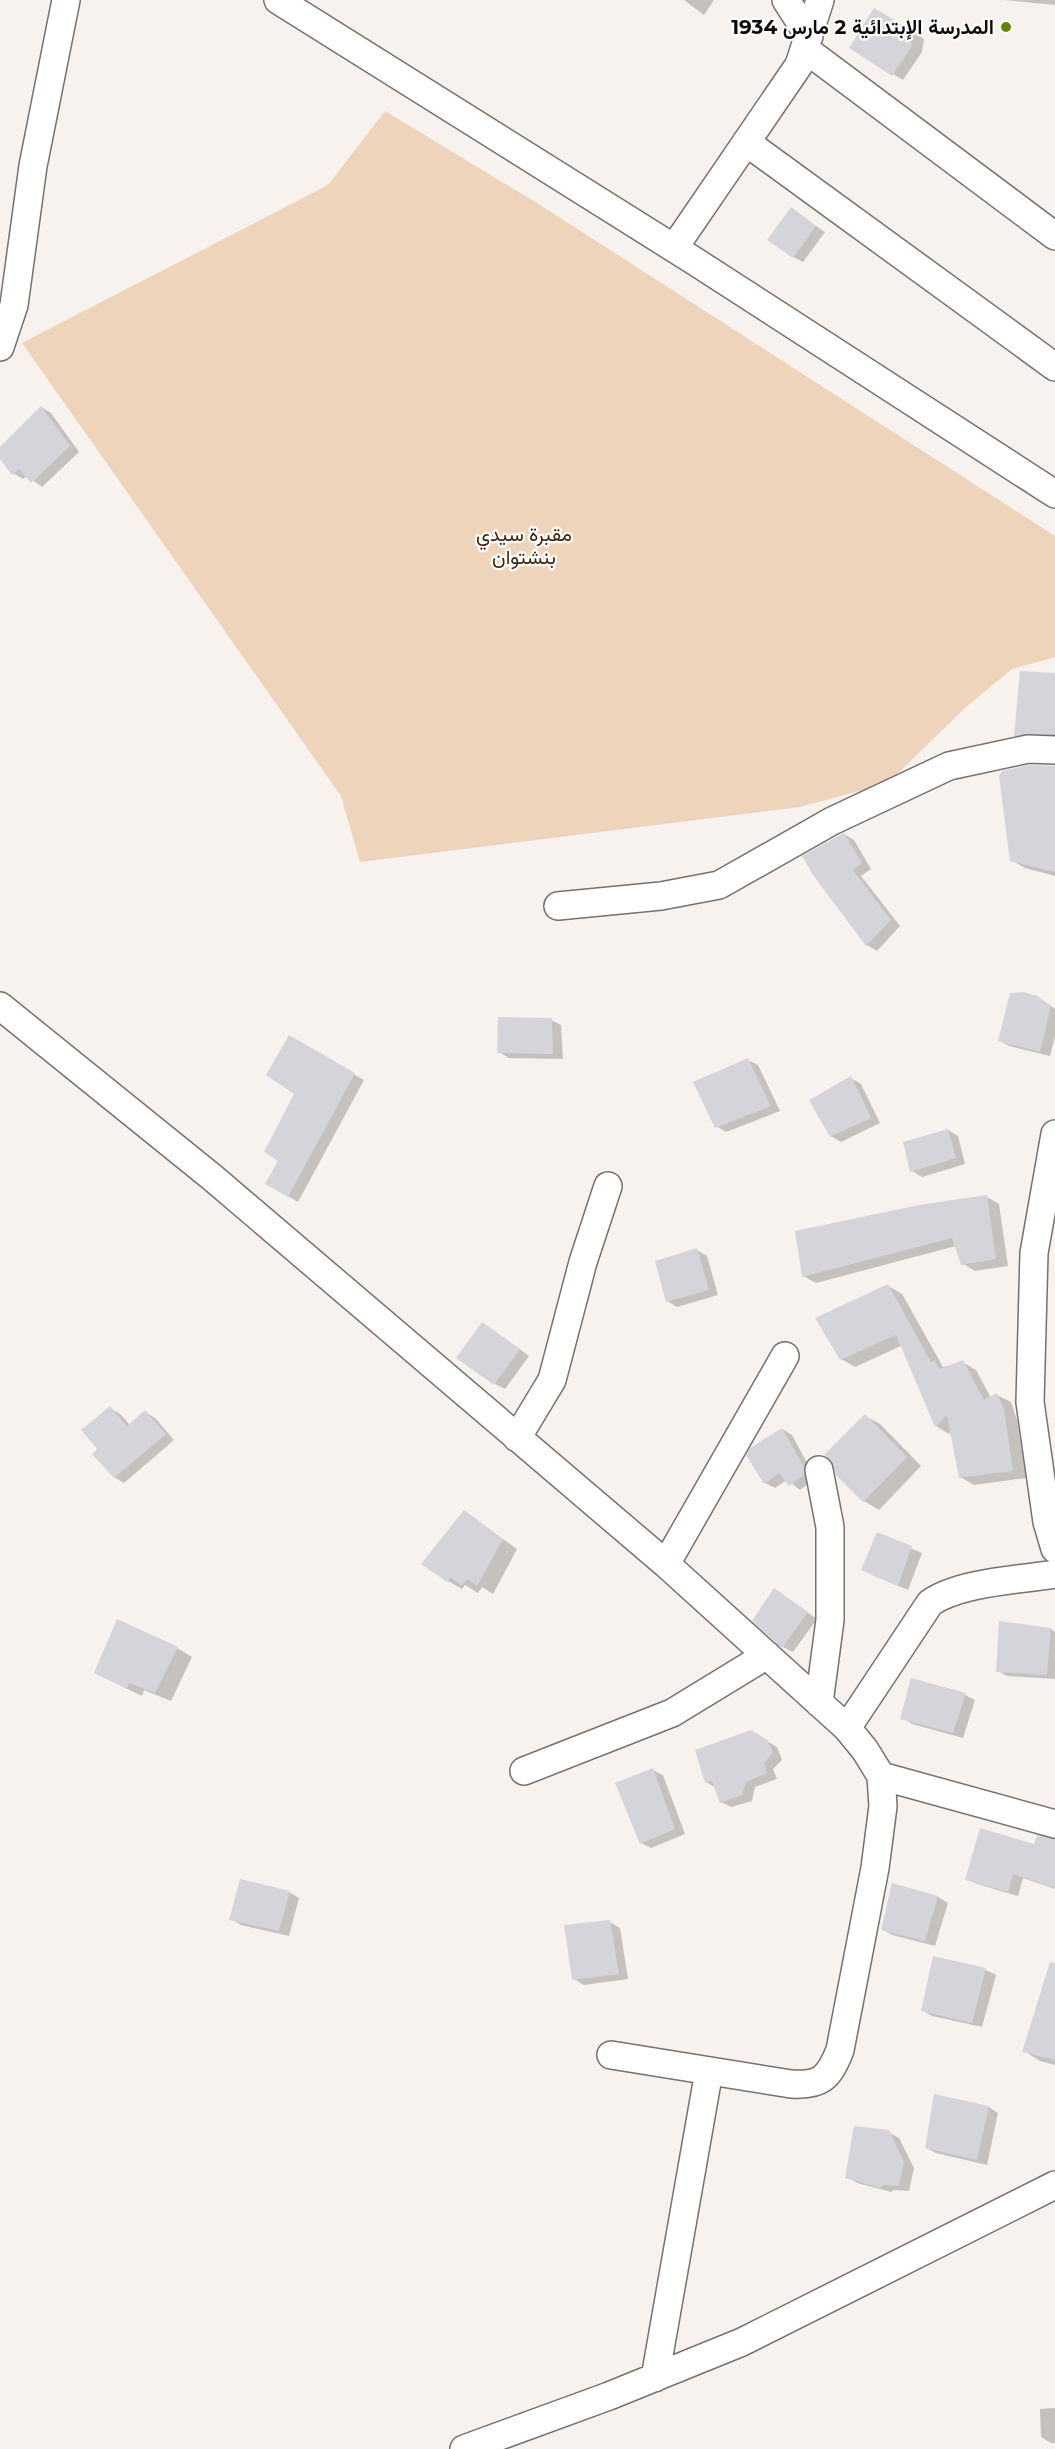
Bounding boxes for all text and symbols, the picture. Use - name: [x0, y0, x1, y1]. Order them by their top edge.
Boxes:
- place label: المدرسة الإبتدائية 2 مارس 1934: [731, 15, 994, 40]
- marker: المدرسة الإبتدائية 2 مارس 1934: [999, 20, 1013, 34]
- park label: مقبرة سيدي بنشتوان: [476, 522, 572, 570]

